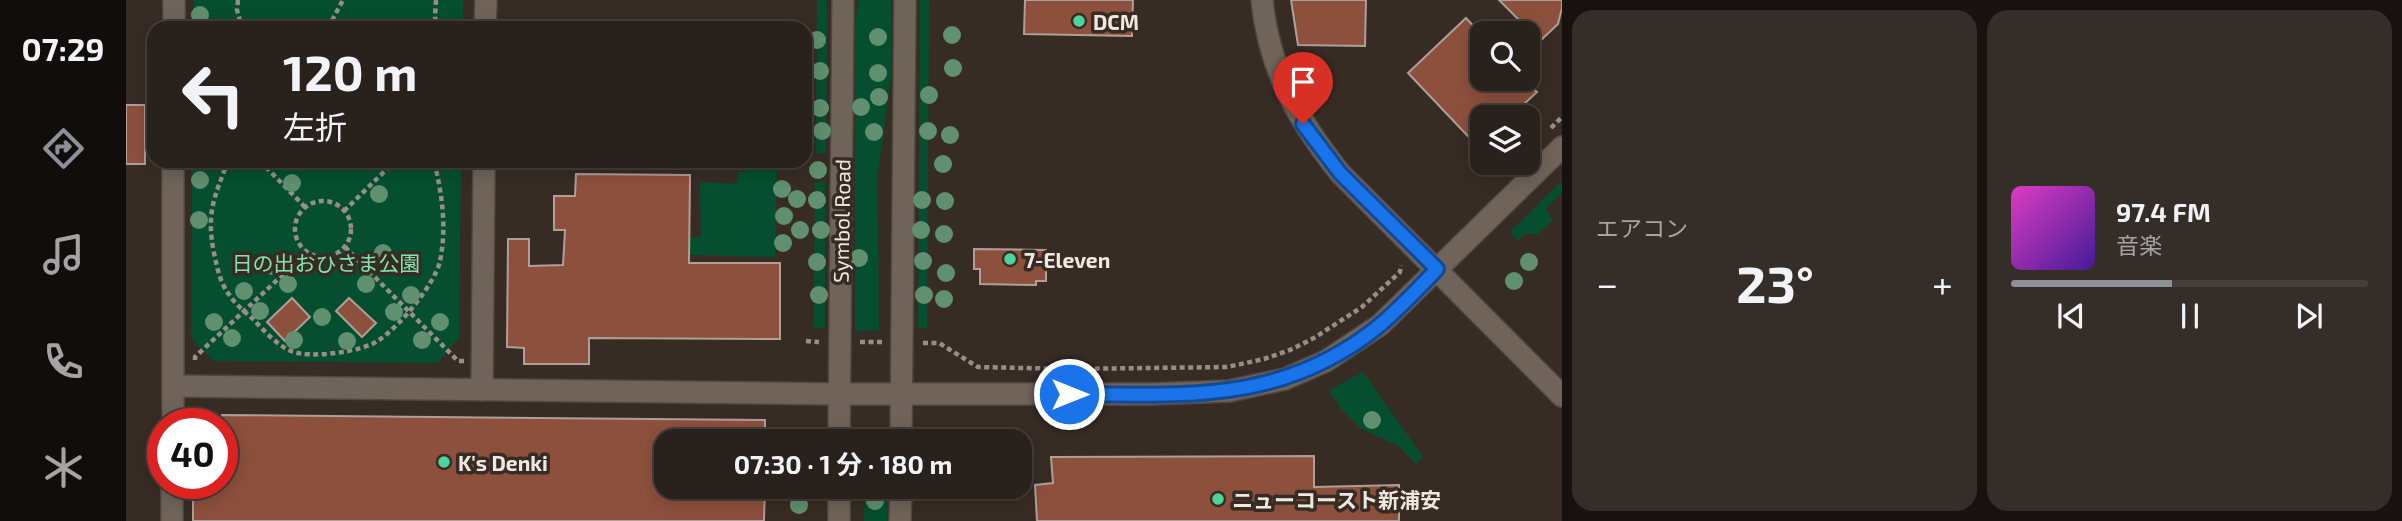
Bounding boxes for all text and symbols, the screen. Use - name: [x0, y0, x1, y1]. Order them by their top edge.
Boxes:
- place label: DCM: [1093, 9, 1139, 34]
- marker: DCM: [1071, 13, 1087, 29]
- map controls: [1470, 21, 1540, 175]
- button: search: [1470, 21, 1540, 91]
- text: 07:29: [22, 29, 104, 67]
- text: 120 m: [283, 42, 417, 101]
- icon: left: [168, 49, 259, 140]
- pin: [1273, 52, 1333, 124]
- icon: arrive: [1284, 63, 1322, 101]
- button: layers: [1470, 105, 1540, 175]
- text: 左折: [283, 107, 347, 145]
- icon: directions: [39, 124, 88, 173]
- street label: Symbol Road: [827, 159, 855, 283]
- text: 97.4 FM: [2116, 196, 2211, 227]
- text: エアコン: [1596, 214, 1688, 242]
- icon: music: [39, 230, 88, 279]
- text: 音楽: [2116, 231, 2162, 259]
- place label: 7-Eleven: [1024, 247, 1110, 272]
- park label: 日の出おひさま公園: [232, 250, 421, 275]
- marker: 7-Eleven: [1002, 251, 1018, 267]
- text: 23°: [1736, 251, 1814, 313]
- text: −: [1596, 260, 1618, 306]
- text: +: [1932, 260, 1953, 306]
- icon: previous: [2052, 297, 2090, 335]
- icon: pause: [2171, 297, 2209, 335]
- icon: next: [2290, 297, 2328, 335]
- icon: phone: [39, 337, 88, 386]
- position arrow: [1032, 357, 1106, 431]
- speed limit sign: 40: [147, 408, 238, 499]
- icon: climate: [39, 443, 88, 492]
- text: 07:30 · 1 分 · 180 m: [734, 448, 952, 479]
- place label: K's Denki: [458, 450, 548, 475]
- marker: K's Denki: [436, 454, 452, 470]
- place label: ニューコースト新浦安: [1232, 487, 1441, 512]
- marker: ニューコースト新浦安: [1210, 491, 1226, 507]

